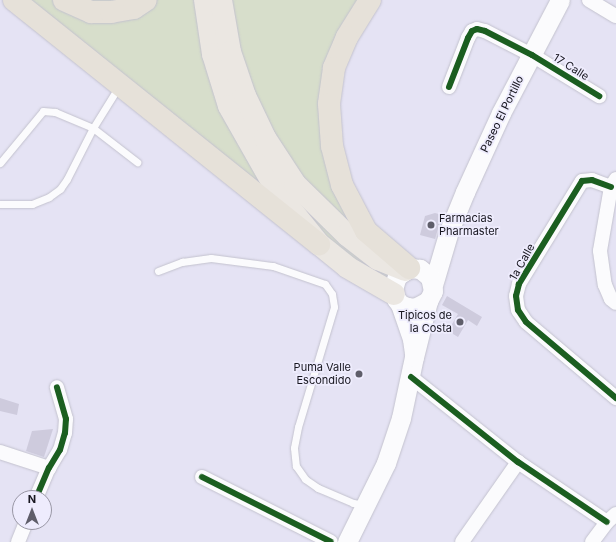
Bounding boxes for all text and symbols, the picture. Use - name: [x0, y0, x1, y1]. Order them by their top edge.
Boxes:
- street label: 17 Calle: [551, 51, 591, 83]
- street label: Paseo El Portillo: [478, 74, 526, 154]
- place label: Farmacias Pharmaster: [439, 212, 499, 238]
- marker: Farmacias Pharmaster: [426, 220, 436, 230]
- street label: 1a Calle: [507, 241, 537, 283]
- place label: Tipicos de la Costa: [398, 309, 452, 335]
- marker: Tipicos de la Costa: [455, 317, 465, 327]
- place label: Puma Valle Escondido: [294, 361, 351, 387]
- marker: Puma Valle Escondido: [354, 369, 364, 379]
- north arrow: [12, 490, 52, 530]
- text: N: [28, 492, 36, 506]

